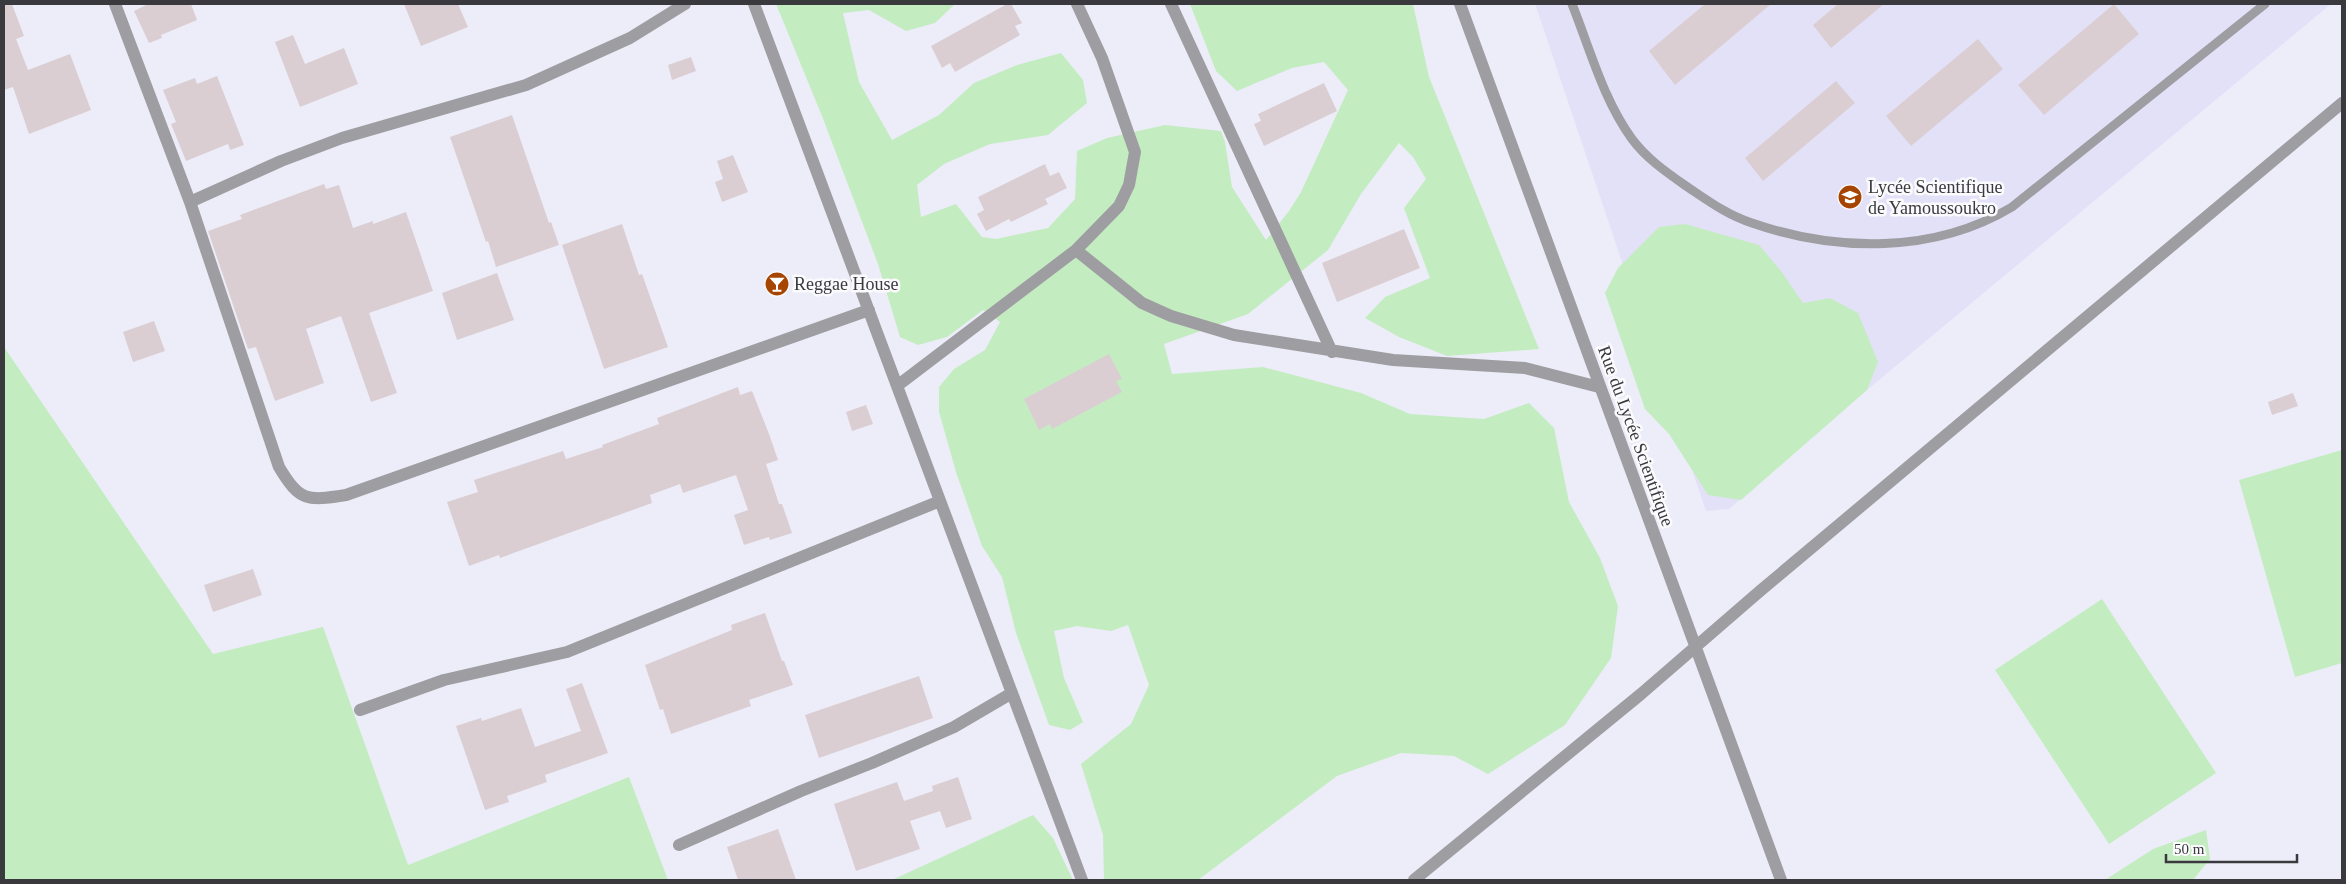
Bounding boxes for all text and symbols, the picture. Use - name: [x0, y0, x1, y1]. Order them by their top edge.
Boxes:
- place label: Lycée Scientifique de Yamoussoukro: [1868, 177, 2002, 218]
- school or university icon: Lycée Scientifique de Yamoussoukro: [1837, 184, 1863, 210]
- bar icon: Reggae House: [764, 271, 790, 297]
- place label: Reggae House: [794, 274, 898, 294]
- street label: Rue du Lycée Scientifique: [1594, 343, 1678, 529]
- scale bar: [2166, 832, 2297, 864]
- text: 50 m: [2174, 841, 2205, 857]

